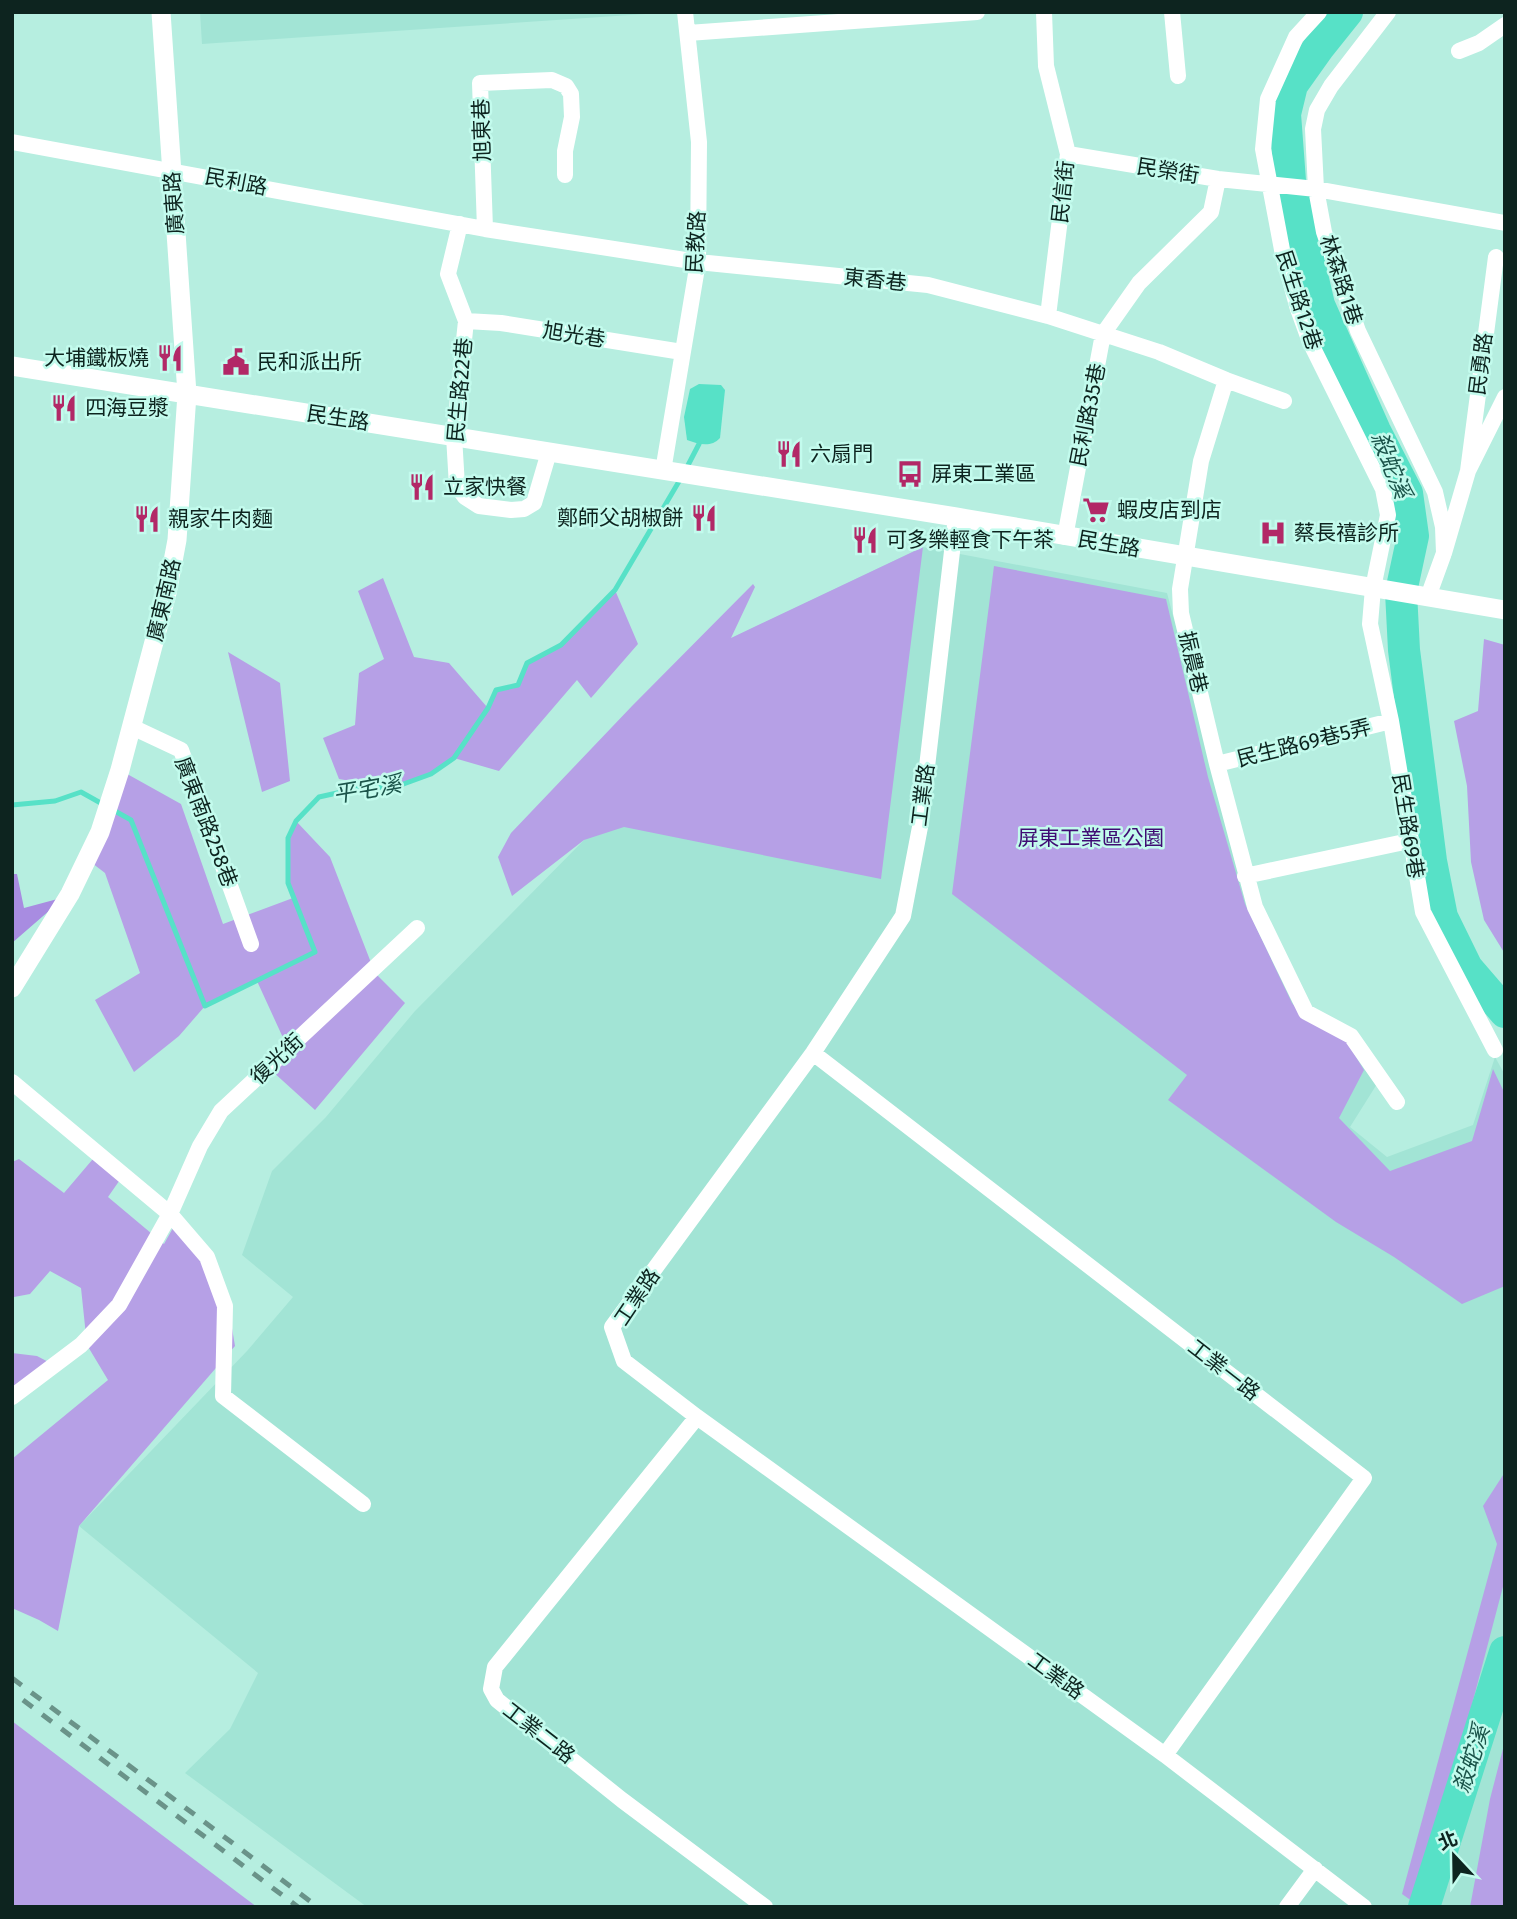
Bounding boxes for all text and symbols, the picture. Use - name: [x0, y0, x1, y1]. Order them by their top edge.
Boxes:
- street label: 旭東巷: [468, 98, 496, 162]
- street label: 民榮街: [1135, 153, 1201, 189]
- street label: 民信街: [1047, 159, 1079, 225]
- street label: 民利路: [203, 163, 269, 201]
- street label: 廣東路: [159, 171, 189, 235]
- street label: 民教路: [681, 210, 711, 274]
- street label: 林森路1巷: [1314, 232, 1368, 328]
- street label: 民生路12巷: [1271, 247, 1327, 353]
- street label: 東香巷: [842, 264, 908, 296]
- street label: 旭光巷: [541, 317, 607, 353]
- street label: 民勇路: [1464, 331, 1498, 397]
- street label: 民生路22巷: [442, 337, 478, 443]
- restaurant icon: 大埔鐵板燒: [155, 343, 185, 373]
- place label: 大埔鐵板燒: [44, 345, 149, 371]
- public building icon: 民和派出所: [221, 347, 251, 377]
- place label: 民和派出所: [257, 349, 362, 375]
- street label: 民利路35巷: [1065, 361, 1111, 469]
- restaurant icon: 四海豆漿: [49, 393, 79, 423]
- place label: 四海豆漿: [85, 395, 169, 421]
- street label: 民生路: [305, 400, 371, 436]
- water label: 殺蛇溪: [1365, 428, 1418, 505]
- restaurant icon: 六扇門: [774, 439, 804, 469]
- place label: 六扇門: [810, 441, 873, 467]
- bus stop icon: 屏東工業區: [895, 459, 925, 489]
- place label: 屏東工業區: [931, 461, 1036, 487]
- restaurant icon: 立家快餐: [407, 472, 437, 502]
- place label: 立家快餐: [443, 474, 527, 500]
- supermarket icon: 蝦皮店到店: [1081, 495, 1111, 525]
- place label: 蝦皮店到店: [1117, 497, 1222, 523]
- restaurant icon: 鄭師父胡椒餅: [689, 503, 719, 533]
- restaurant icon: 親家牛肉麵: [132, 504, 162, 534]
- place label: 鄭師父胡椒餅: [557, 505, 683, 531]
- place label: 親家牛肉麵: [168, 506, 273, 532]
- hospital icon: 蔡長禧診所: [1258, 518, 1288, 548]
- place label: 蔡長禧診所: [1294, 520, 1399, 546]
- restaurant icon: 可多樂輕食下午茶: [850, 525, 880, 555]
- street label: 民生路: [1076, 526, 1142, 562]
- place label: 可多樂輕食下午茶: [886, 527, 1054, 553]
- street label: 廣東南路: [142, 556, 186, 644]
- street label: 振農巷: [1173, 628, 1213, 696]
- street label: 民生路69巷5弄: [1234, 714, 1374, 772]
- street label: 廣東南路258巷: [169, 753, 243, 891]
- street label: 工業路: [906, 762, 940, 828]
- water label: 平宅溪: [331, 769, 406, 809]
- street label: 民生路69巷: [1387, 772, 1429, 880]
- park label: 屏東工業區公園: [1018, 825, 1165, 851]
- street label: 復光街: [245, 1028, 309, 1090]
- street label: 工業路: [609, 1264, 665, 1330]
- street label: 工業一路: [1183, 1334, 1265, 1406]
- street label: 工業路: [1023, 1647, 1089, 1705]
- street label: 工業二路: [498, 1697, 580, 1769]
- water label: 殺蛇溪: [1447, 1719, 1496, 1796]
- north arrow: [1419, 1821, 1489, 1891]
- text: 北: [1435, 1826, 1461, 1855]

